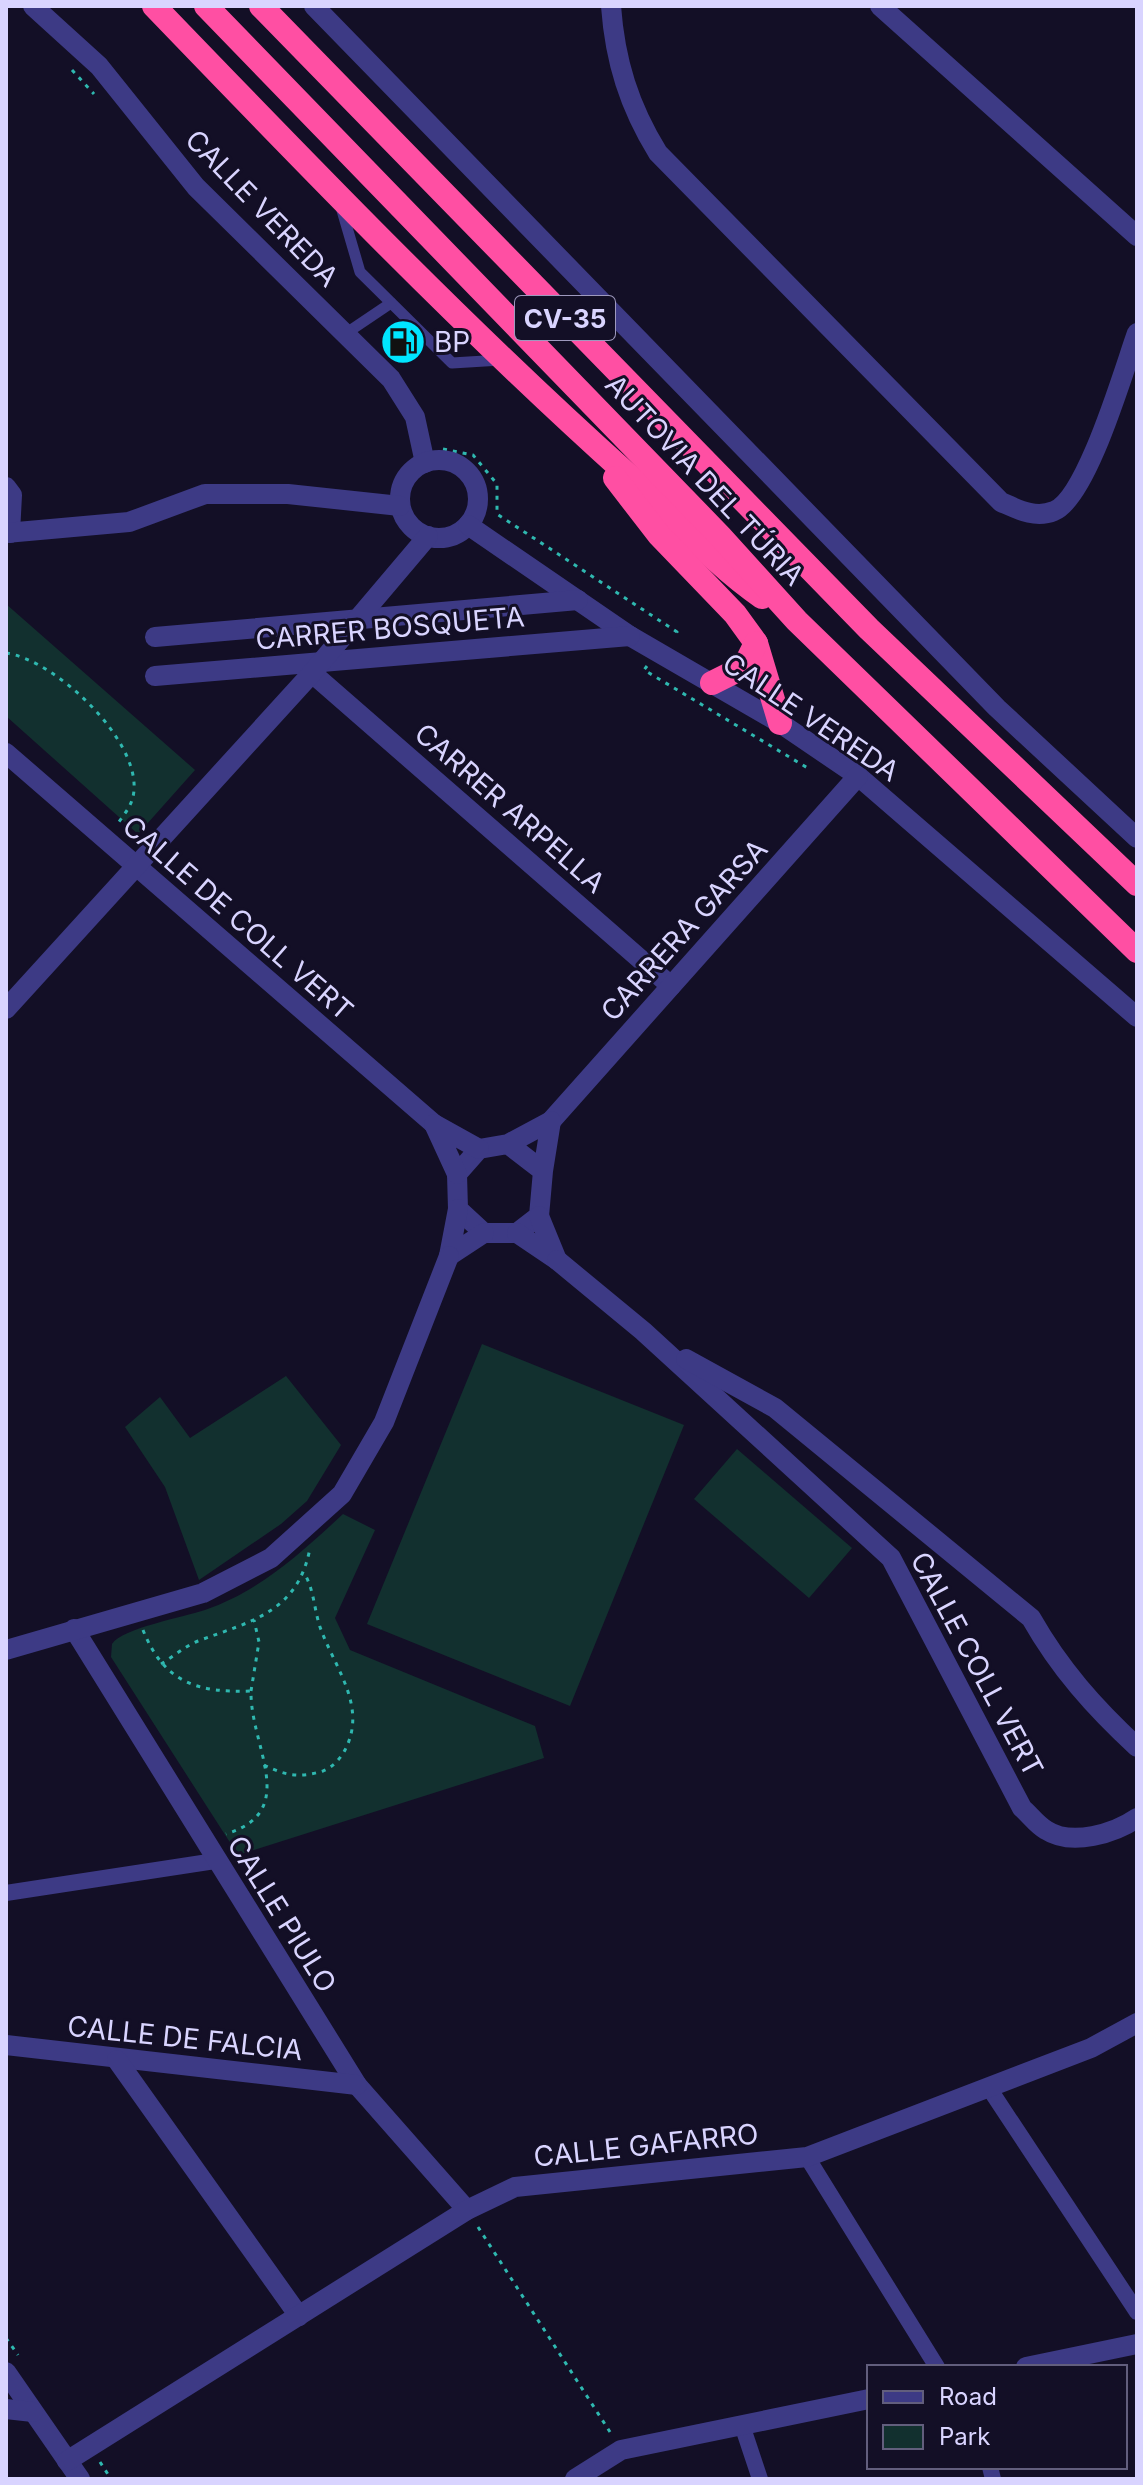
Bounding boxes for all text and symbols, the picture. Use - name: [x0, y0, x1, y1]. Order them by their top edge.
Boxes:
- street label: CALLE VEREDA: [179, 122, 345, 294]
- road number: CV-35: [515, 296, 615, 340]
- fuel station icon: BP: [379, 318, 427, 366]
- place label: BP: [434, 325, 470, 359]
- street label: AUTOVIA DEL TÚRIA: [598, 367, 812, 592]
- street label: CARRER BOSQUETA: [254, 599, 526, 657]
- street label: CALLE VEREDA: [716, 646, 906, 788]
- street label: CARRER ARPELLA: [408, 716, 612, 900]
- street label: CALLE DE COLL VERT: [116, 809, 360, 1027]
- street label: CARRERA GARSA: [594, 832, 774, 1028]
- street label: CALLE COLL VERT: [903, 1546, 1051, 1782]
- street label: CALLE PIULO: [220, 1829, 344, 1999]
- street label: CALLE DE FALCIA: [66, 2009, 304, 2067]
- street label: CALLE GAFARRO: [532, 2116, 760, 2174]
- legend: [867, 2365, 1127, 2469]
- text: Road: [939, 2382, 997, 2411]
- text: Park: [939, 2422, 990, 2451]

